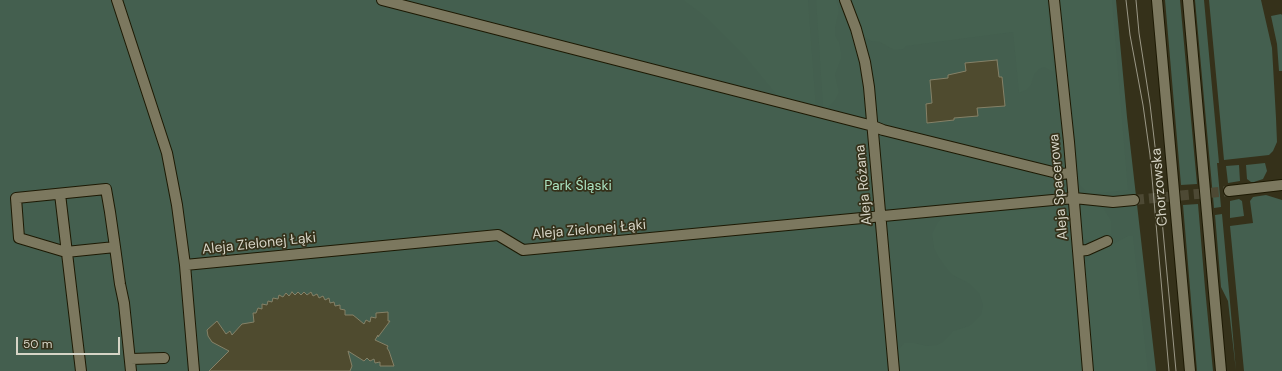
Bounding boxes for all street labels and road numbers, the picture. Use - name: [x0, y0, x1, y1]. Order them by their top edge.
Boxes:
- street label: Aleja Spacerowa: [1046, 133, 1072, 241]
- street label: Aleja Różana: [852, 144, 876, 226]
- street label: Chorzowska: [1148, 147, 1172, 227]
- street label: Aleja Zielonej Łąki: [531, 217, 647, 243]
- street label: Aleja Zielonej Łąki: [201, 230, 317, 258]

